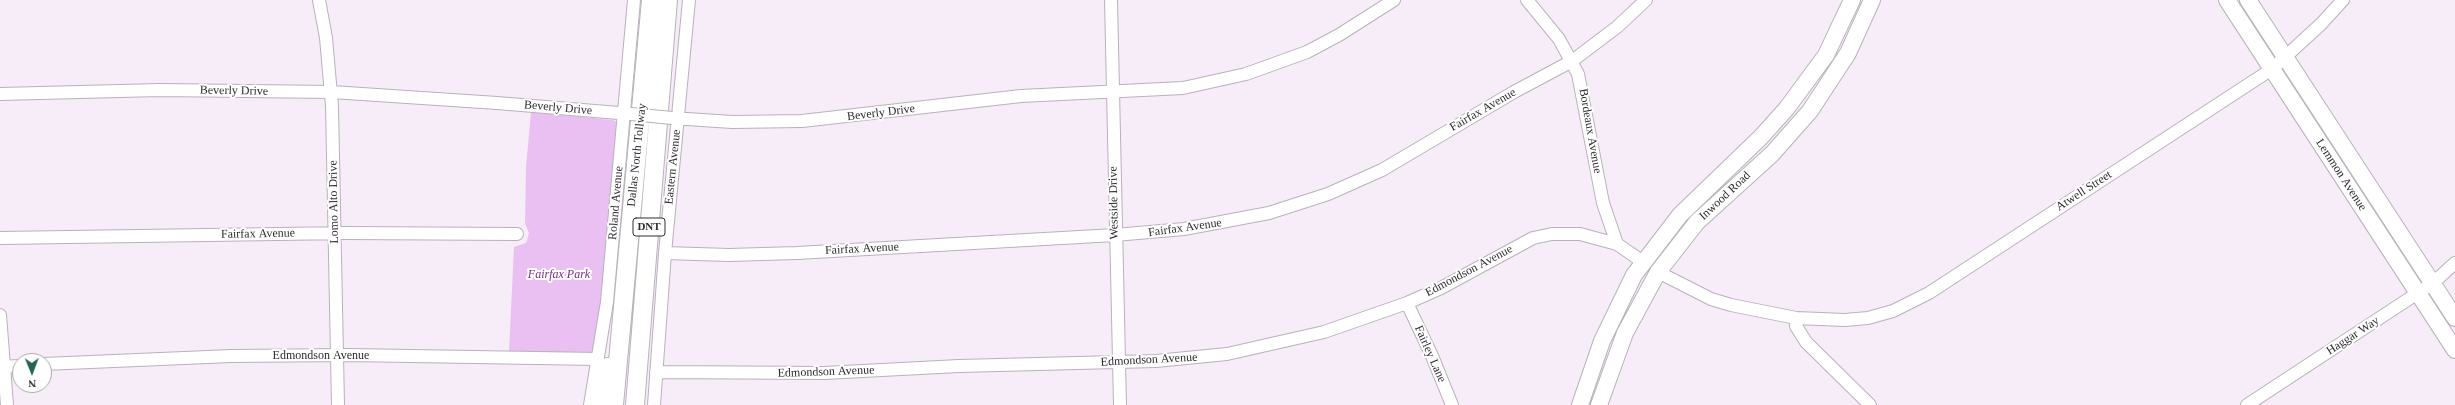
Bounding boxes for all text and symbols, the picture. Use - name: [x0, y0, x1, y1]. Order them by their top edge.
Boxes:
- street label: Beverly Drive: [200, 83, 268, 99]
- street label: Fairfax Avenue: [1447, 85, 1519, 135]
- street label: Bordeaux Avenue: [1575, 87, 1605, 175]
- street label: Beverly Drive: [523, 98, 593, 118]
- street label: Beverly Drive: [846, 102, 916, 124]
- street label: Dallas North Tollway: [624, 103, 650, 207]
- street label: Eastern Avenue: [662, 129, 684, 205]
- street label: Lemmon Avenue: [2312, 136, 2370, 214]
- street label: Lomo Alto Drive: [326, 160, 342, 244]
- street label: Roland Avenue: [606, 165, 626, 241]
- street label: Westside Drive: [1106, 166, 1122, 240]
- street label: Atwell Street: [2053, 168, 2115, 214]
- street label: Inwood Road: [1696, 169, 1754, 223]
- street label: Fairfax Avenue: [1147, 216, 1223, 240]
- road number: DNT: [633, 218, 665, 236]
- street label: Fairfax Avenue: [221, 226, 295, 242]
- street label: Fairfax Avenue: [825, 240, 899, 258]
- street label: Edmondson Avenue: [1423, 242, 1515, 300]
- park label: Fairfax Park: [528, 268, 590, 282]
- street label: Haggar Way: [2324, 314, 2382, 358]
- street label: Fairley Lane: [1411, 323, 1449, 385]
- street label: Edmondson Avenue: [273, 349, 369, 363]
- street label: Edmondson Avenue: [1100, 350, 1198, 370]
- north arrow: [12, 353, 52, 393]
- street label: Edmondson Avenue: [777, 363, 875, 381]
- text: N: [28, 378, 36, 390]

